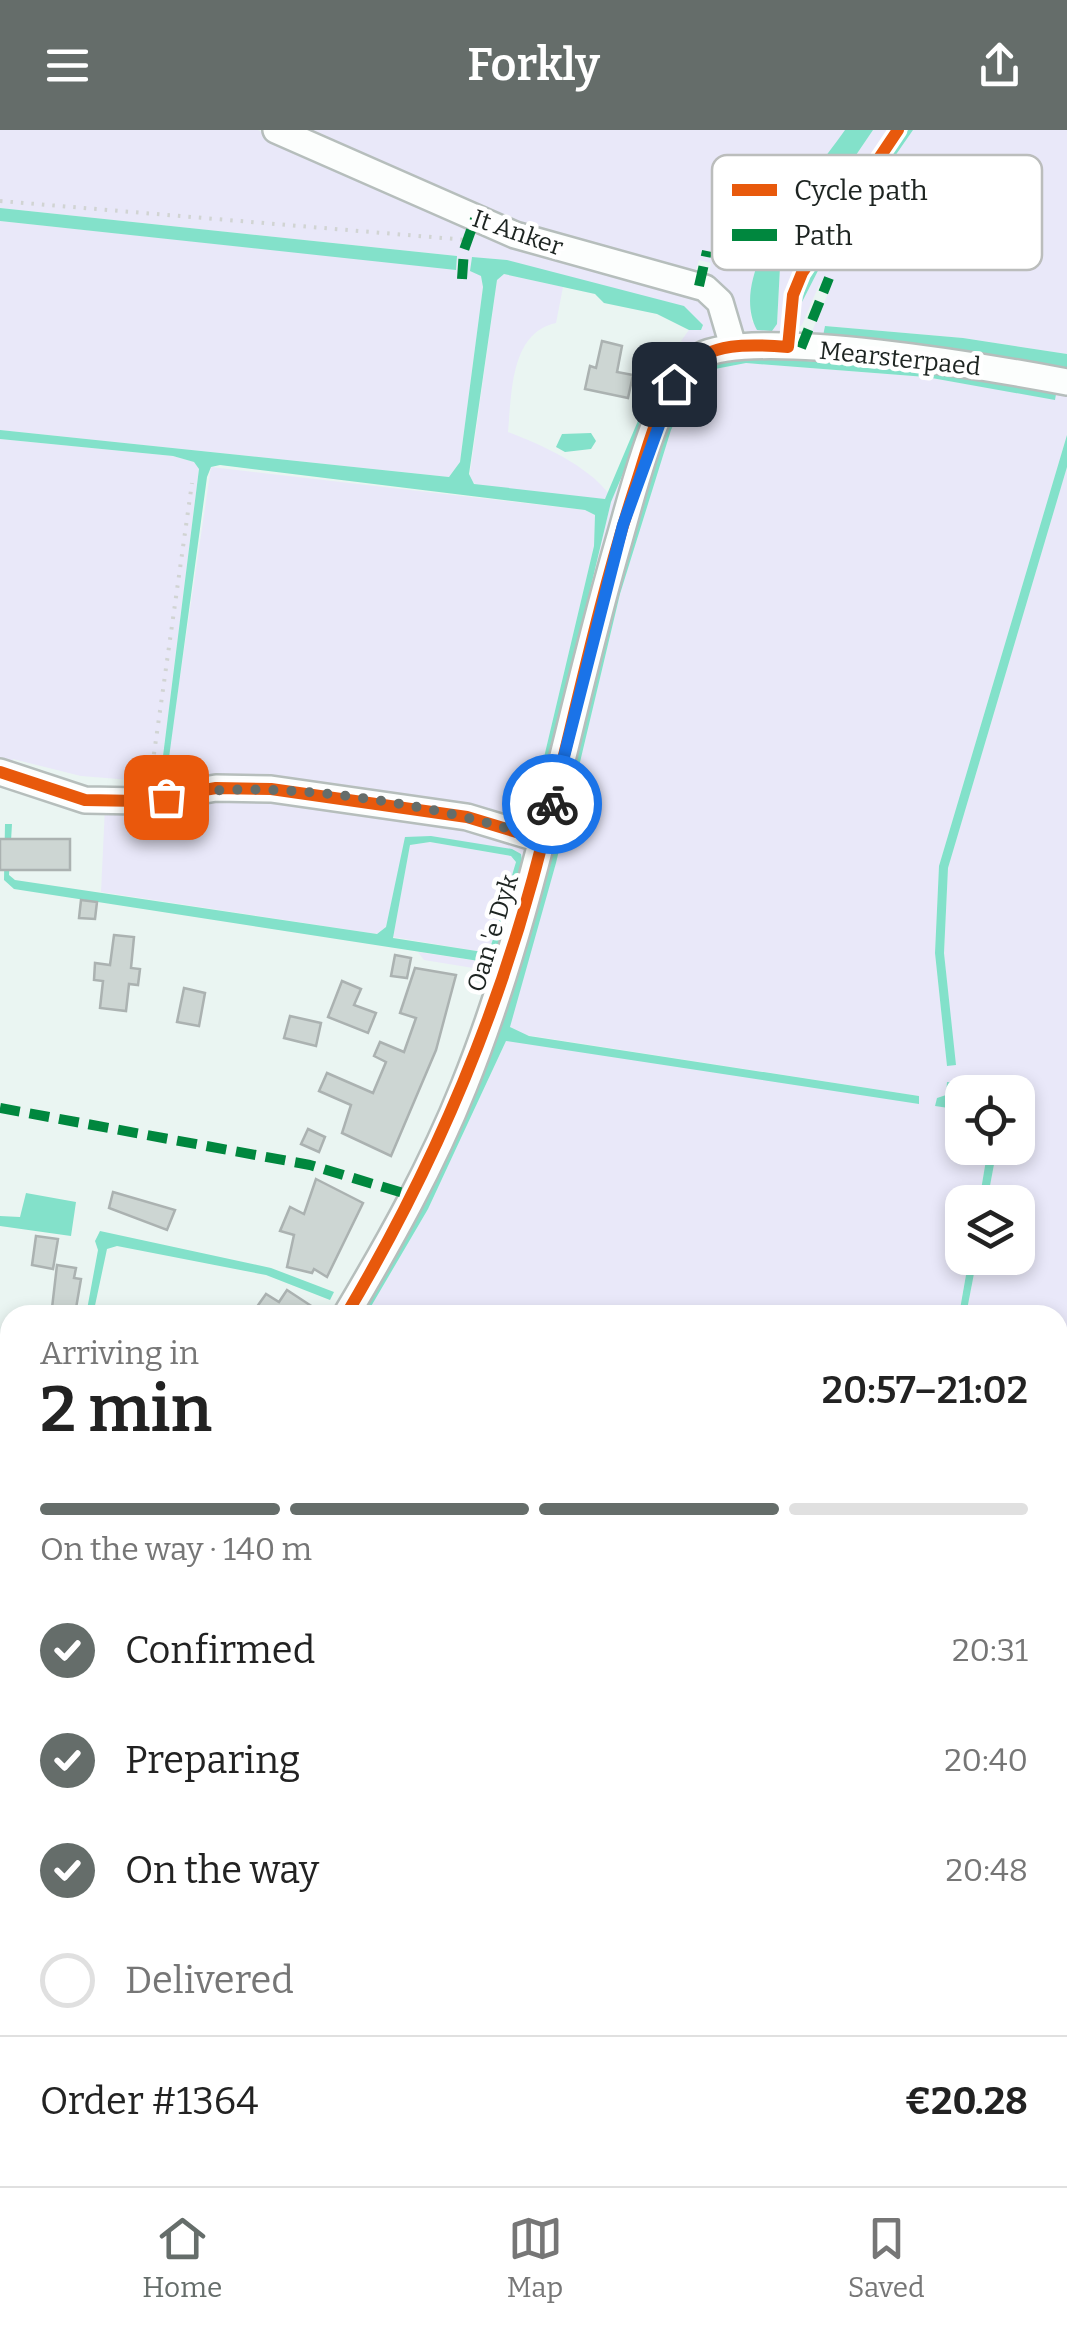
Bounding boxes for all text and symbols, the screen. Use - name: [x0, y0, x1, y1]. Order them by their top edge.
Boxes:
- icon: menu: [40, 38, 95, 93]
- text: Forkly: [467, 38, 600, 92]
- icon: share: [972, 38, 1027, 93]
- legend: [712, 155, 1042, 270]
- text: Cycle path: [794, 174, 928, 207]
- street label: It Anker: [468, 203, 567, 262]
- text: Path: [794, 219, 853, 252]
- street label: Mearsterpaed: [818, 336, 982, 382]
- pin: [632, 342, 717, 427]
- icon: home: [647, 357, 702, 412]
- courier: [502, 754, 602, 854]
- pin: [124, 755, 209, 840]
- icon: bag: [139, 770, 194, 825]
- icon: bike: [525, 777, 580, 832]
- street label: Oan 'e Dyk: [461, 870, 525, 996]
- map controls: [945, 1075, 1035, 1275]
- button: locate: [945, 1075, 1035, 1165]
- button: layers: [945, 1185, 1035, 1275]
- text: Arriving in: [40, 1334, 199, 1372]
- text: 20:57–21:02: [822, 1367, 1028, 1413]
- text: 2 min: [40, 1370, 212, 1448]
- text: On the way · 140 m: [40, 1530, 312, 1568]
- icon: check: [40, 1623, 95, 1678]
- text: Confirmed: [125, 1627, 315, 1673]
- text: 20:31: [952, 1631, 1028, 1669]
- icon: check: [40, 1733, 95, 1788]
- text: Preparing: [125, 1737, 300, 1783]
- text: 20:40: [944, 1741, 1028, 1779]
- icon: check: [40, 1843, 95, 1898]
- text: On the way: [125, 1847, 319, 1893]
- text: 20:48: [945, 1851, 1028, 1889]
- text: Delivered: [125, 1957, 294, 2003]
- text: Order #1364: [40, 2078, 258, 2124]
- text: €20.28: [905, 2078, 1028, 2124]
- tab: Home: [142, 2211, 222, 2304]
- tab: Map: [507, 2211, 563, 2304]
- tab: Saved: [848, 2211, 925, 2304]

